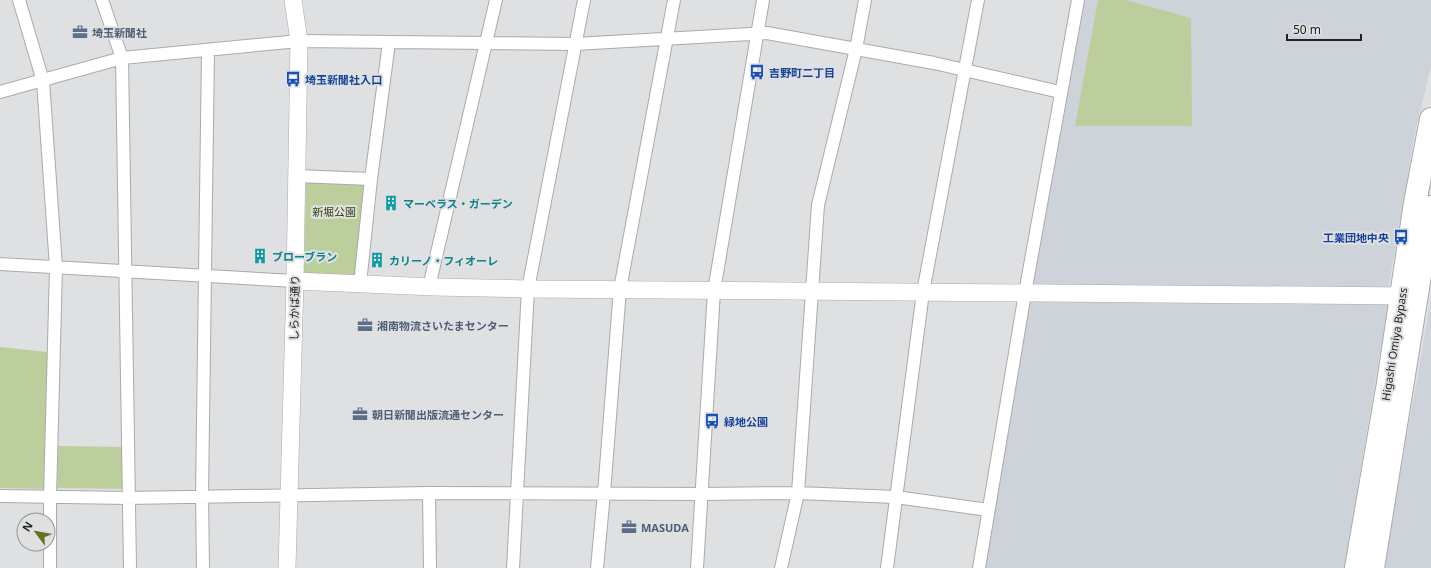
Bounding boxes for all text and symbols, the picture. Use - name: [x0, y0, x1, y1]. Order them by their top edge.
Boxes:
- scale bar: [1287, 16, 1361, 42]
- text: 50 m: [1293, 21, 1321, 38]
- office icon: 埼玉新聞社: [71, 23, 89, 41]
- place label: 埼玉新聞社: [92, 25, 147, 40]
- bus stop icon: 吉野町二丁目: [748, 63, 766, 81]
- place label: 吉野町二丁目: [769, 65, 835, 80]
- bus stop icon: 埼玉新聞社入口: [284, 70, 302, 88]
- place label: 埼玉新聞社入口: [305, 72, 382, 87]
- building icon: マーベラス・ガーデン: [382, 194, 400, 212]
- place label: マーベラス・ガーデン: [403, 196, 513, 211]
- park label: 新堀公園: [312, 204, 356, 219]
- bus stop icon: 工業団地中央: [1392, 228, 1410, 246]
- place label: 工業団地中央: [1323, 230, 1389, 245]
- building icon: ブローブラン: [251, 247, 269, 265]
- place label: ブローブラン: [272, 249, 337, 264]
- building icon: カリーノ・フィオーレ: [368, 251, 386, 269]
- place label: カリーノ・フィオーレ: [389, 253, 498, 268]
- street label: しらかば通り: [286, 275, 302, 341]
- street label: Higashi Omiya Bypass: [1378, 286, 1410, 402]
- office icon: 湘南物流さいたまセンター: [356, 316, 374, 334]
- place label: 湘南物流さいたまセンター: [377, 318, 509, 333]
- office icon: 朝日新聞出版流通センター: [351, 405, 369, 423]
- place label: 朝日新聞出版流通センター: [372, 407, 504, 422]
- bus stop icon: 緑地公園: [703, 412, 721, 430]
- place label: 緑地公園: [724, 414, 768, 429]
- north arrow: [16, 512, 56, 552]
- office icon: MASUDA: [620, 518, 638, 536]
- text: N: [18, 519, 36, 534]
- place label: MASUDA: [641, 520, 689, 535]

